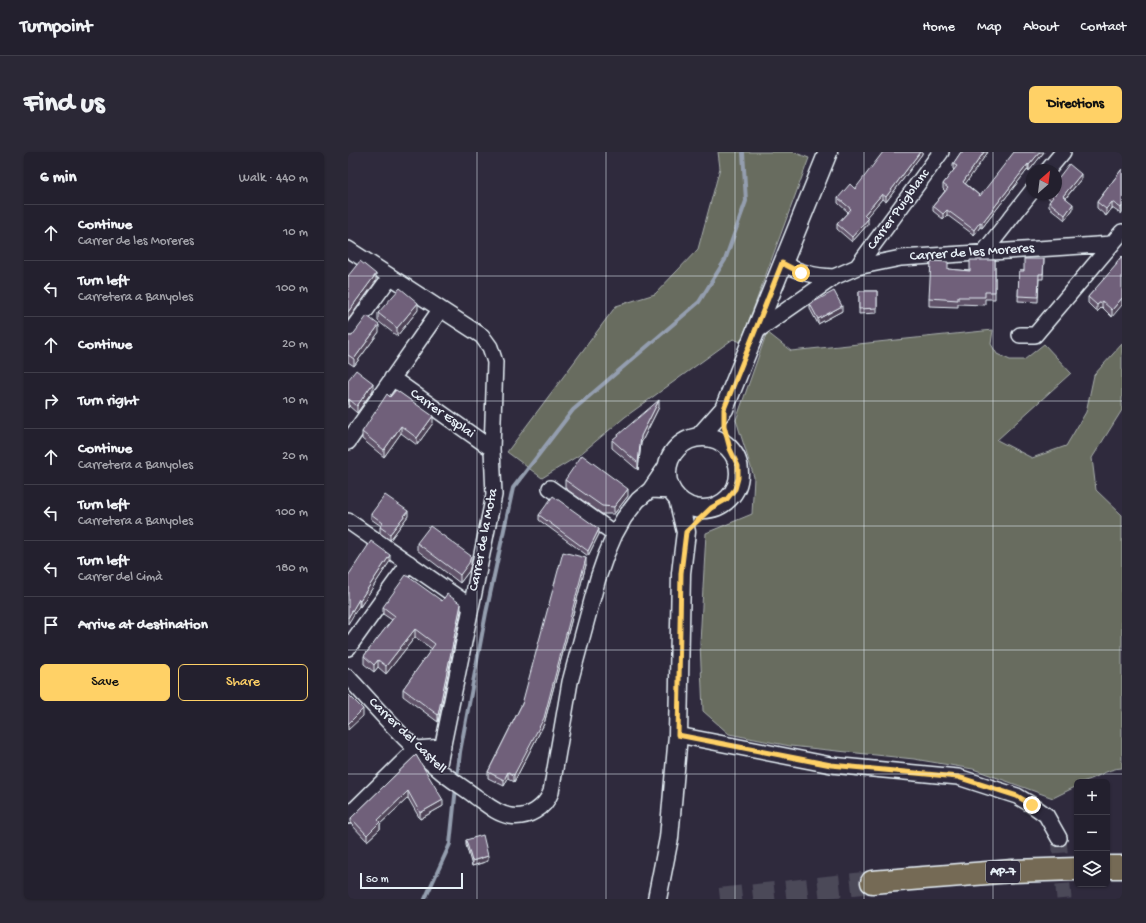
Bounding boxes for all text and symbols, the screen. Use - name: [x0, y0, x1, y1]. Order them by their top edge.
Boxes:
- text: Turnpoint: [20, 16, 92, 39]
- text: Home: [923, 19, 955, 36]
- text: Map: [977, 19, 1001, 36]
- text: About: [1023, 19, 1059, 36]
- text: Contact: [1081, 19, 1126, 36]
- button: Directions: [1029, 86, 1122, 123]
- text: Find us: [24, 88, 104, 121]
- north arrow: [1026, 164, 1062, 200]
- street label: Carrer Puigblanc: [864, 165, 935, 254]
- text: 6 min: [40, 168, 76, 188]
- text: Walk · 440 m: [239, 171, 308, 186]
- text: Continue: [78, 216, 132, 234]
- icon: ahead: [40, 222, 62, 244]
- text: 10 m: [283, 225, 308, 240]
- text: Carrer de les Moreres: [78, 234, 194, 249]
- street label: Carrer de les Moreres: [909, 240, 1036, 266]
- route start: [792, 264, 810, 282]
- text: Turn left: [78, 272, 129, 290]
- icon: left: [40, 278, 62, 300]
- text: 100 m: [276, 281, 308, 296]
- text: Carretera a Banyoles: [78, 290, 193, 305]
- icon: ahead: [40, 334, 62, 356]
- text: Continue: [78, 336, 132, 354]
- text: 20 m: [282, 337, 308, 352]
- street label: Carrer Esplai: [406, 385, 478, 443]
- icon: right: [40, 390, 62, 412]
- text: Turn right: [78, 392, 138, 410]
- text: 10 m: [283, 393, 308, 408]
- text: Continue: [78, 440, 132, 458]
- icon: ahead: [40, 446, 62, 468]
- text: 20 m: [282, 449, 308, 464]
- text: Carretera a Banyoles: [78, 458, 193, 473]
- street label: Carrer de la Mota: [466, 486, 503, 593]
- text: Turn left: [78, 496, 129, 514]
- icon: left: [40, 502, 62, 524]
- text: 100 m: [276, 505, 308, 520]
- text: Carretera a Banyoles: [78, 514, 193, 529]
- text: Turn left: [78, 552, 129, 570]
- icon: left: [40, 558, 62, 580]
- text: 180 m: [276, 561, 308, 576]
- text: Carrer del Cimà: [78, 570, 162, 585]
- icon: arrive: [40, 614, 62, 636]
- text: Arrive at destination: [78, 616, 208, 634]
- button: Save: [40, 664, 170, 701]
- button: Share: [178, 664, 308, 701]
- street label: Carrer del Castell: [364, 694, 450, 778]
- map controls: [1074, 779, 1110, 887]
- button: +: [1074, 779, 1110, 815]
- route end: [1023, 796, 1041, 814]
- button: −: [1074, 815, 1110, 851]
- button: layers: [1074, 851, 1110, 887]
- road number: AP-7: [986, 861, 1020, 883]
- scale bar: [360, 871, 463, 890]
- text: 50 m: [366, 874, 388, 886]

